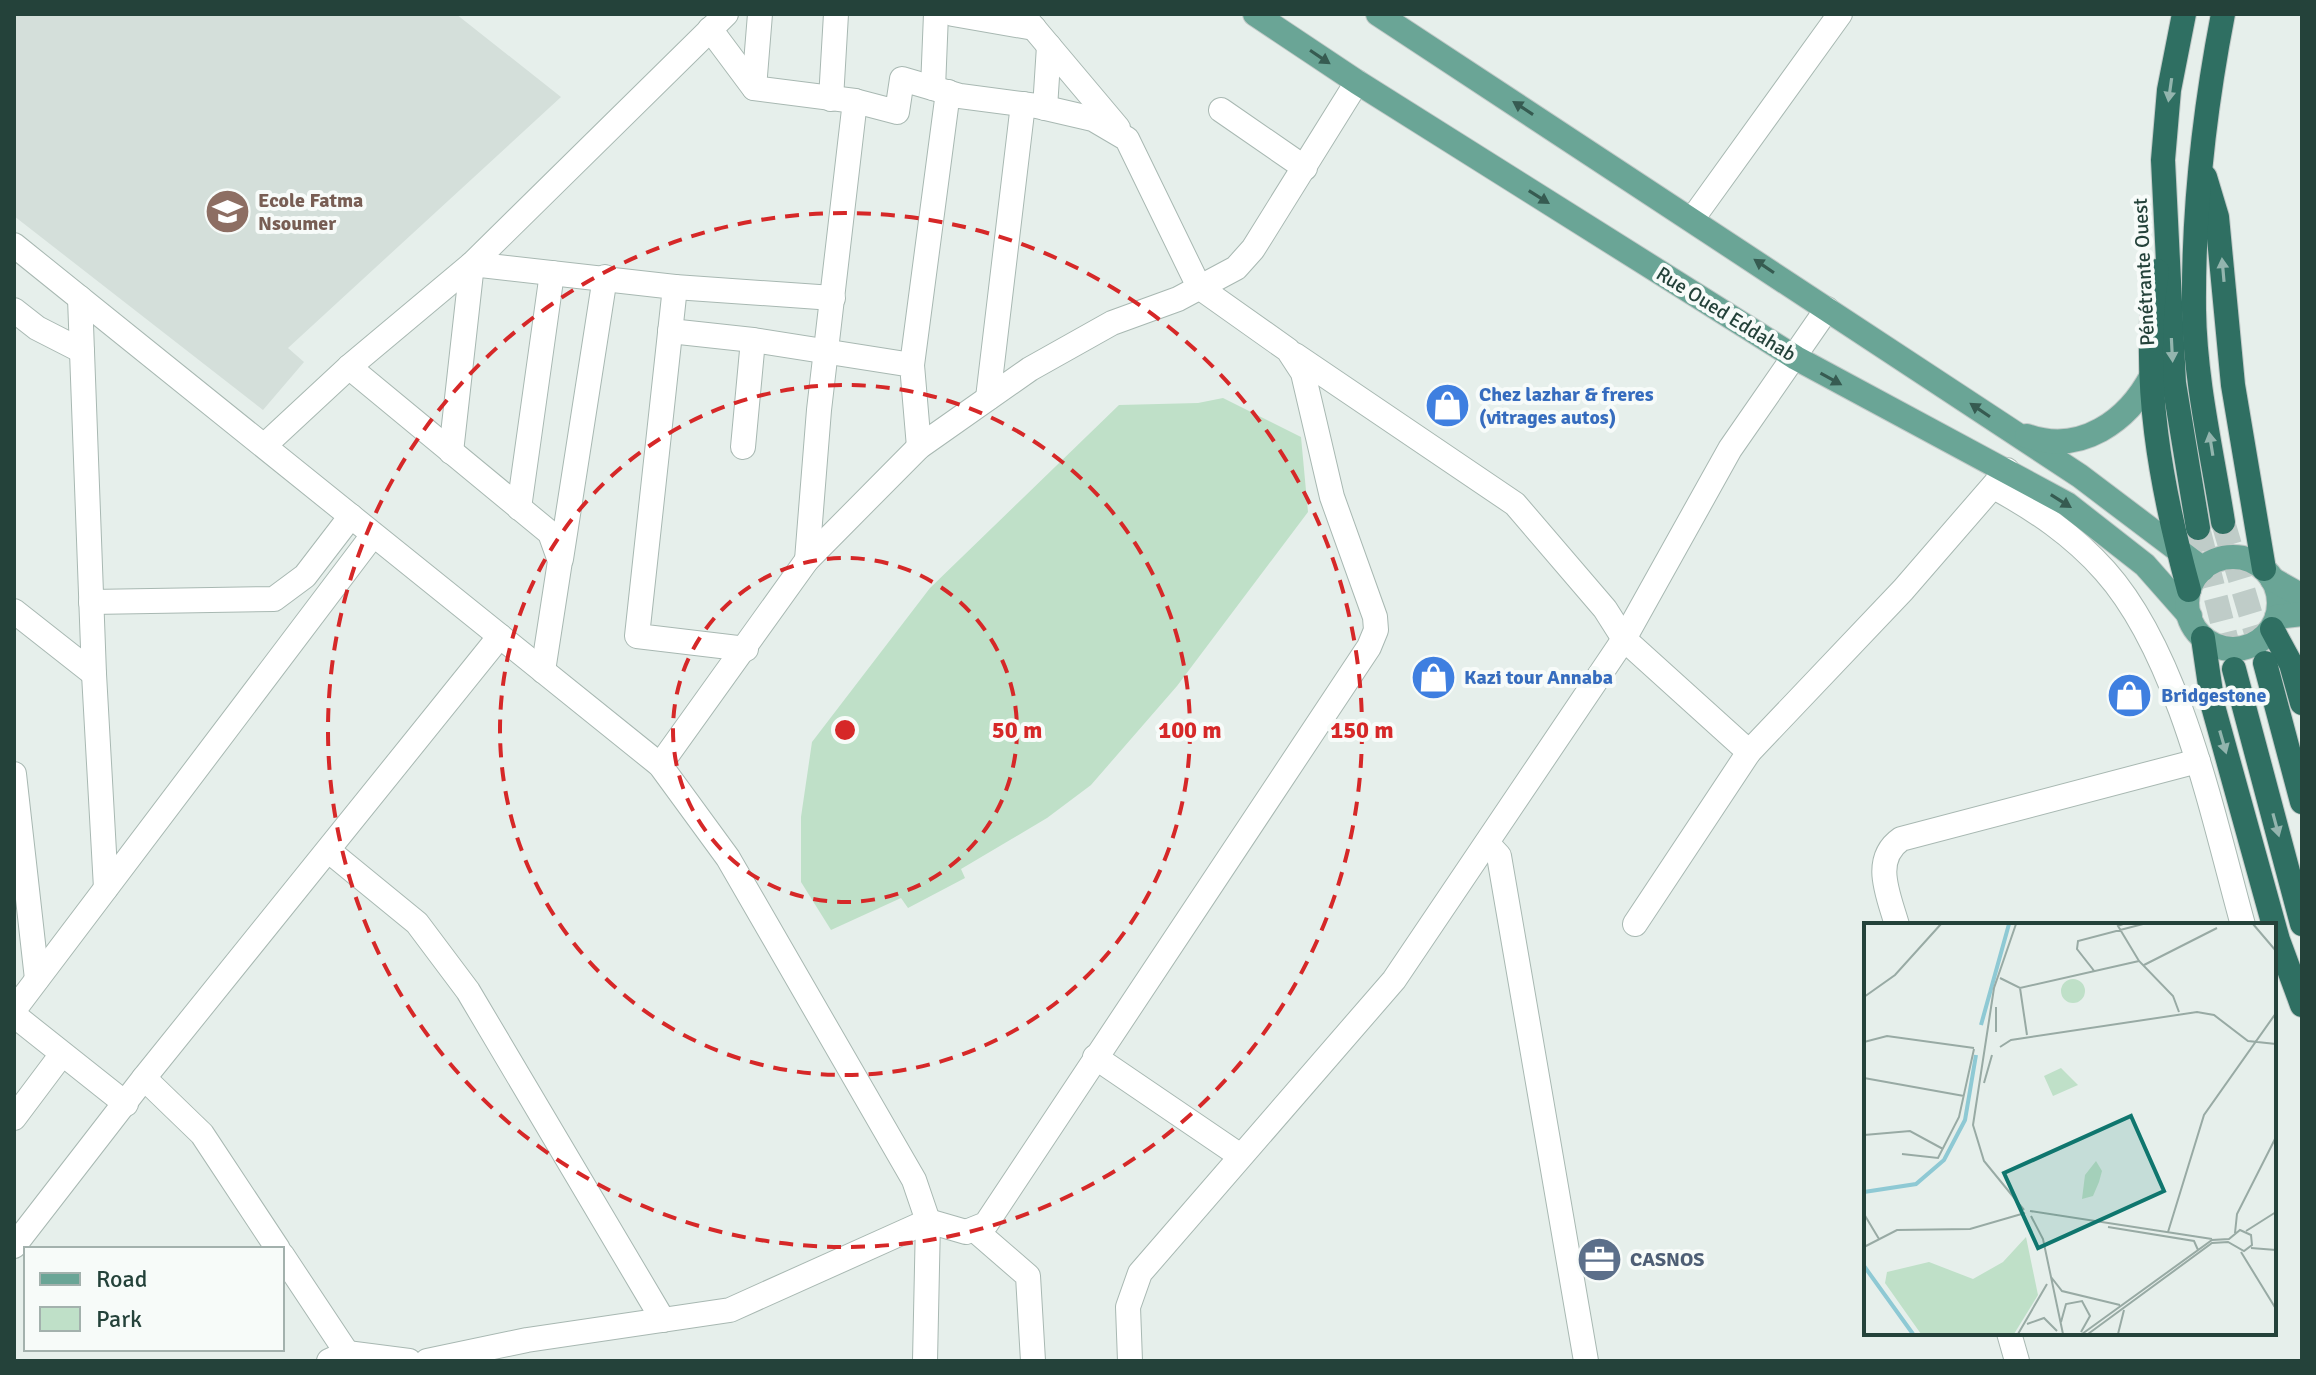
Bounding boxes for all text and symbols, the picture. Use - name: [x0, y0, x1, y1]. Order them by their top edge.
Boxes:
- one-way arrow: [1309, 50, 1331, 64]
- one-way arrow: [2163, 78, 2176, 103]
- one-way arrow: [1512, 101, 1534, 116]
- school or university icon: Ecole Fatma Nsoumer: [203, 187, 251, 235]
- place label: Ecole Fatma Nsoumer: [258, 188, 363, 236]
- one-way arrow: [1529, 189, 1550, 204]
- street label: Pénétrante Ouest: [2128, 197, 2160, 347]
- one-way arrow: [2216, 257, 2229, 282]
- one-way arrow: [1753, 259, 1774, 274]
- street label: Rue Oued Eddahab: [1652, 261, 1800, 367]
- one-way arrow: [2166, 338, 2179, 363]
- one-way arrow: [1820, 372, 1843, 386]
- shop icon: Chez lazhar & freres (vitrages autos): [1424, 382, 1472, 430]
- place label: Chez lazhar & freres (vitrages autos): [1479, 382, 1654, 430]
- one-way arrow: [1969, 404, 1991, 418]
- one-way arrow: [2204, 432, 2217, 457]
- one-way arrow: [2050, 493, 2072, 507]
- shop icon: Kazi tour Annaba: [1409, 653, 1457, 701]
- place label: Kazi tour Annaba: [1464, 665, 1613, 690]
- shop icon: Bridgestone: [2106, 671, 2154, 719]
- place label: Bridgestone: [2161, 683, 2266, 708]
- text: 50 m: [992, 715, 1042, 745]
- text: 100 m: [1158, 715, 1222, 745]
- text: 150 m: [1330, 715, 1394, 745]
- centre of rings: [831, 716, 859, 744]
- one-way arrow: [2217, 730, 2230, 754]
- one-way arrow: [2270, 814, 2283, 838]
- inset map: [1864, 923, 2276, 1335]
- office icon: CASNOS: [1575, 1235, 1623, 1283]
- legend: [24, 1247, 284, 1351]
- place label: CASNOS: [1630, 1247, 1704, 1272]
- text: Road: [96, 1264, 147, 1294]
- text: Park: [96, 1304, 142, 1334]

